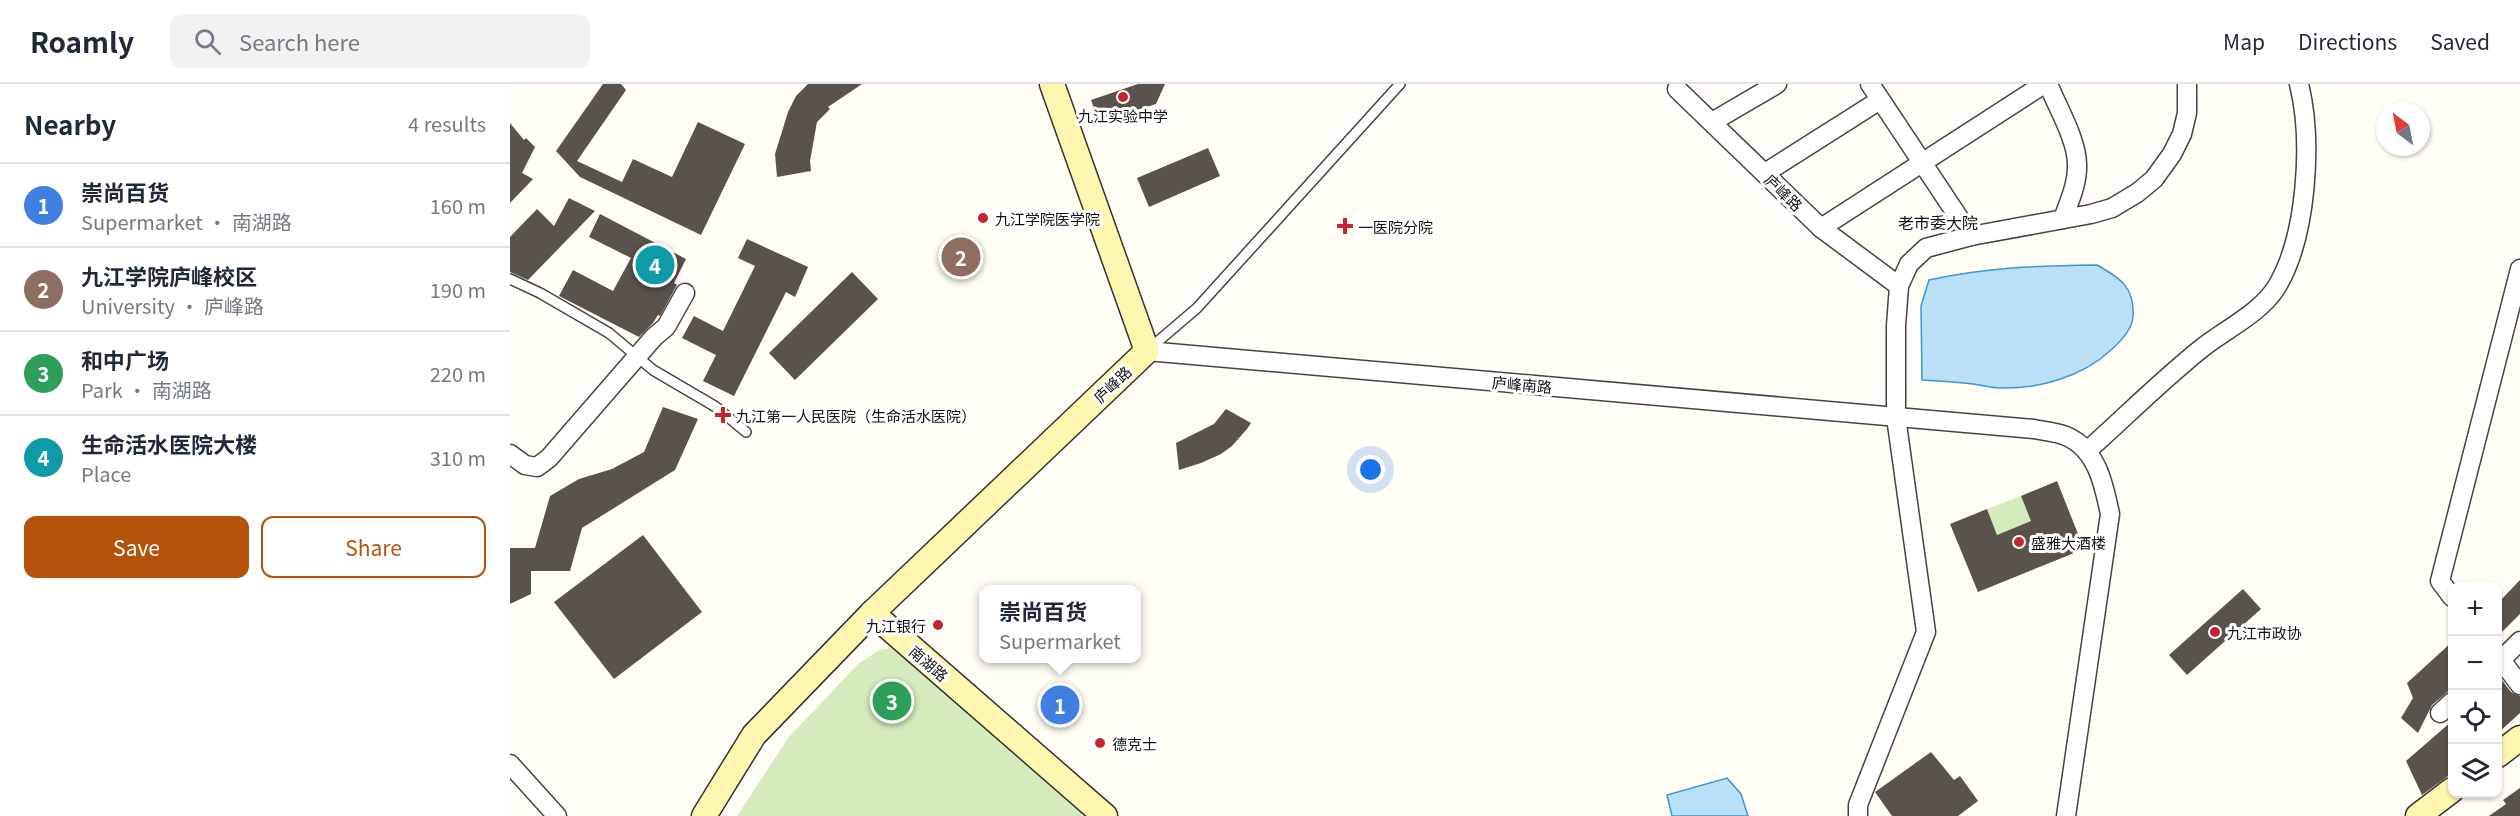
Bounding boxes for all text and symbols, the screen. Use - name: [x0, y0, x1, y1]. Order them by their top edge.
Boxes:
- search box: [170, 14, 590, 68]
- text: Roamly: [30, 21, 134, 61]
- icon: search: [191, 25, 224, 58]
- text: Search here: [239, 25, 360, 57]
- text: Map: [2223, 26, 2265, 56]
- text: Directions: [2298, 26, 2397, 56]
- text: Saved: [2430, 26, 2490, 56]
- marker: 九江实验中学: [1116, 90, 1130, 104]
- north arrow: [2376, 102, 2430, 156]
- text: Nearby: [24, 105, 116, 142]
- place label: 九江实验中学: [1078, 105, 1168, 126]
- text: 4 results: [408, 109, 486, 138]
- street label: 庐峰路: [1761, 169, 1807, 215]
- text: 崇尚百货: [81, 175, 169, 207]
- text: 1: [38, 191, 49, 220]
- text: 160 m: [430, 191, 486, 220]
- text: Supermarket · 南湖路: [81, 207, 292, 236]
- place label: 九江学院医学院: [995, 208, 1100, 229]
- district label: 老市委大院: [1898, 210, 1978, 234]
- marker: 九江学院医学院: [976, 211, 990, 225]
- place label: 一医院分院: [1358, 216, 1433, 237]
- marker: 一医院分院: [1336, 217, 1354, 235]
- pin: 2: [942, 234, 980, 279]
- pin: 4: [636, 242, 674, 288]
- text: 九江学院庐峰校区: [81, 259, 257, 291]
- text: 2: [38, 275, 49, 304]
- text: 190 m: [430, 275, 486, 304]
- text: University · 庐峰路: [81, 291, 264, 320]
- text: 和中广场: [81, 343, 169, 375]
- text: 3: [38, 359, 49, 388]
- text: 220 m: [430, 359, 486, 388]
- street label: 庐峰路: [1089, 361, 1135, 407]
- street label: 庐峰南路: [1491, 371, 1553, 397]
- text: Park · 南湖路: [81, 375, 212, 404]
- place label: 九江第一人民医院（生命活水医院）: [736, 405, 976, 426]
- marker: 九江第一人民医院（生命活水医院）: [714, 406, 732, 424]
- text: 生命活水医院大楼: [81, 427, 257, 459]
- text: 4: [38, 443, 49, 472]
- text: 310 m: [430, 443, 486, 472]
- your location: [1356, 455, 1385, 484]
- text: Place: [81, 459, 131, 488]
- button: Save: [24, 516, 249, 578]
- button: Share: [261, 516, 486, 578]
- place label: 盛雅大酒楼: [2031, 532, 2106, 553]
- marker: 盛雅大酒楼: [2012, 535, 2026, 549]
- map controls: [2448, 582, 2502, 798]
- button: +: [2448, 582, 2502, 636]
- popup: [979, 585, 1141, 663]
- text: 崇尚百货: [999, 594, 1087, 626]
- place label: 九江银行: [866, 615, 926, 636]
- marker: 九江银行: [931, 618, 945, 632]
- place label: 九江市政协: [2227, 622, 2302, 643]
- marker: 九江市政协: [2208, 625, 2222, 639]
- text: Supermarket: [999, 626, 1121, 655]
- button: −: [2448, 636, 2502, 690]
- street label: 南湖路: [905, 640, 953, 686]
- pin: 3: [872, 678, 911, 724]
- pin: 1: [1040, 682, 1080, 728]
- button: locate: [2448, 690, 2502, 744]
- place label: 德克士: [1112, 733, 1157, 754]
- marker: 德克士: [1093, 736, 1107, 750]
- button: layers: [2448, 744, 2502, 798]

